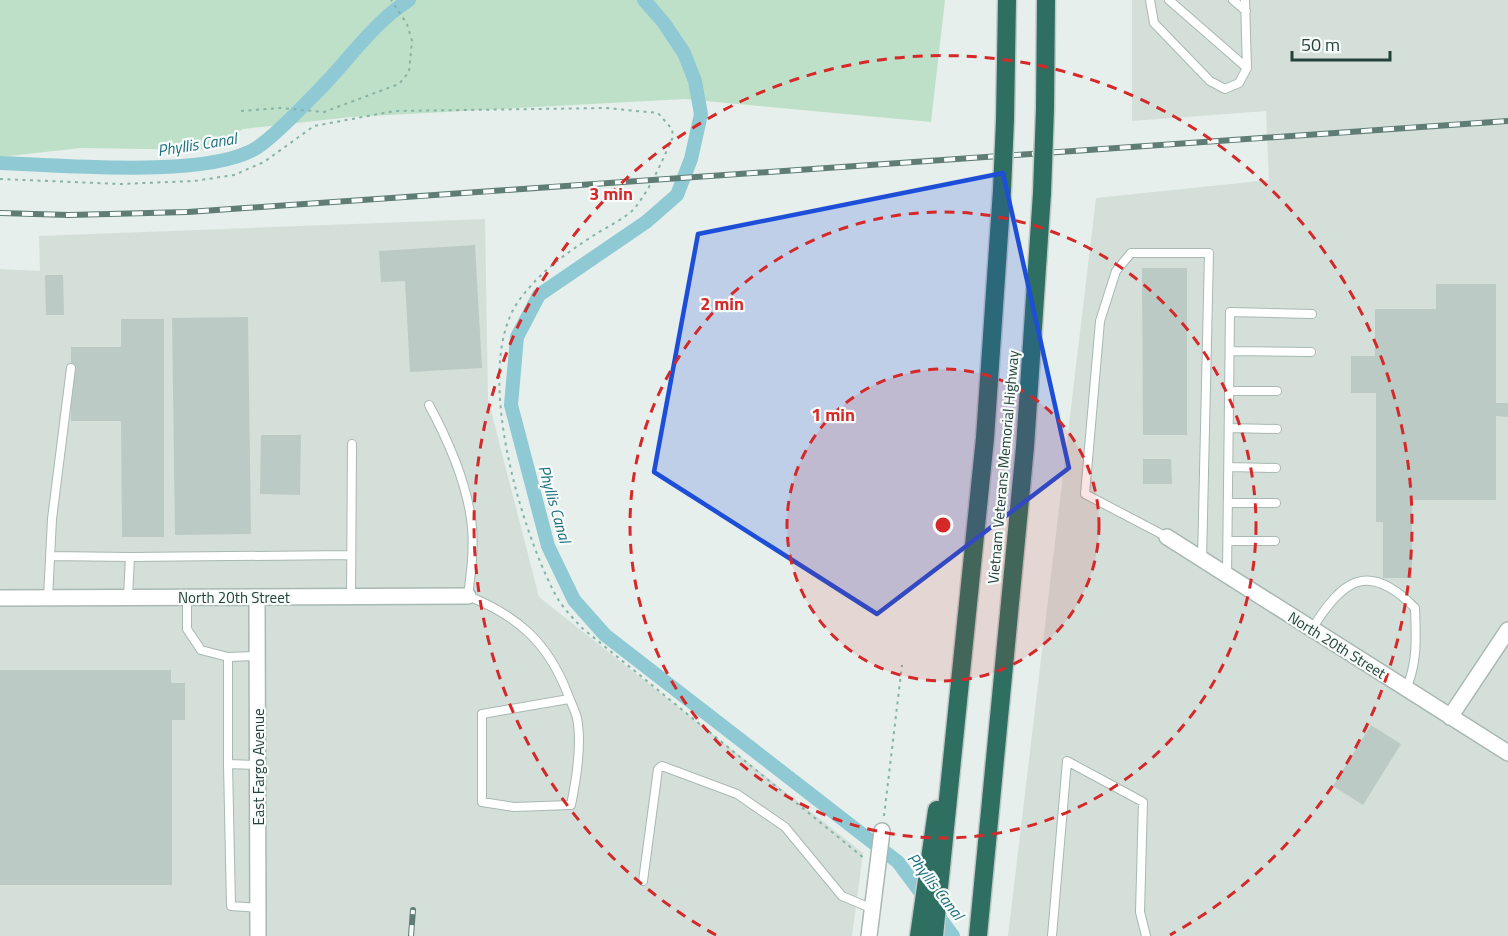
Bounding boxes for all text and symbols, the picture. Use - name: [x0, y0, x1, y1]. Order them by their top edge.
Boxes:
- scale bar: [1292, 24, 1390, 62]
- text: 50 m: [1301, 31, 1340, 58]
- water label: Phyllis Canal: [156, 126, 240, 162]
- text: 3 min: [589, 180, 633, 207]
- text: 2 min: [700, 290, 744, 317]
- street label: Vietnam Veterans Memorial Highway: [981, 349, 1025, 585]
- text: 1 min: [811, 401, 855, 428]
- water label: Phyllis Canal: [532, 462, 578, 547]
- centre of rings: [933, 515, 953, 535]
- street label: North 20th Street: [178, 586, 291, 609]
- street label: North 20th Street: [1283, 606, 1391, 685]
- street label: East Fargo Avenue: [247, 708, 270, 826]
- water label: Phyllis Canal: [902, 847, 971, 926]

